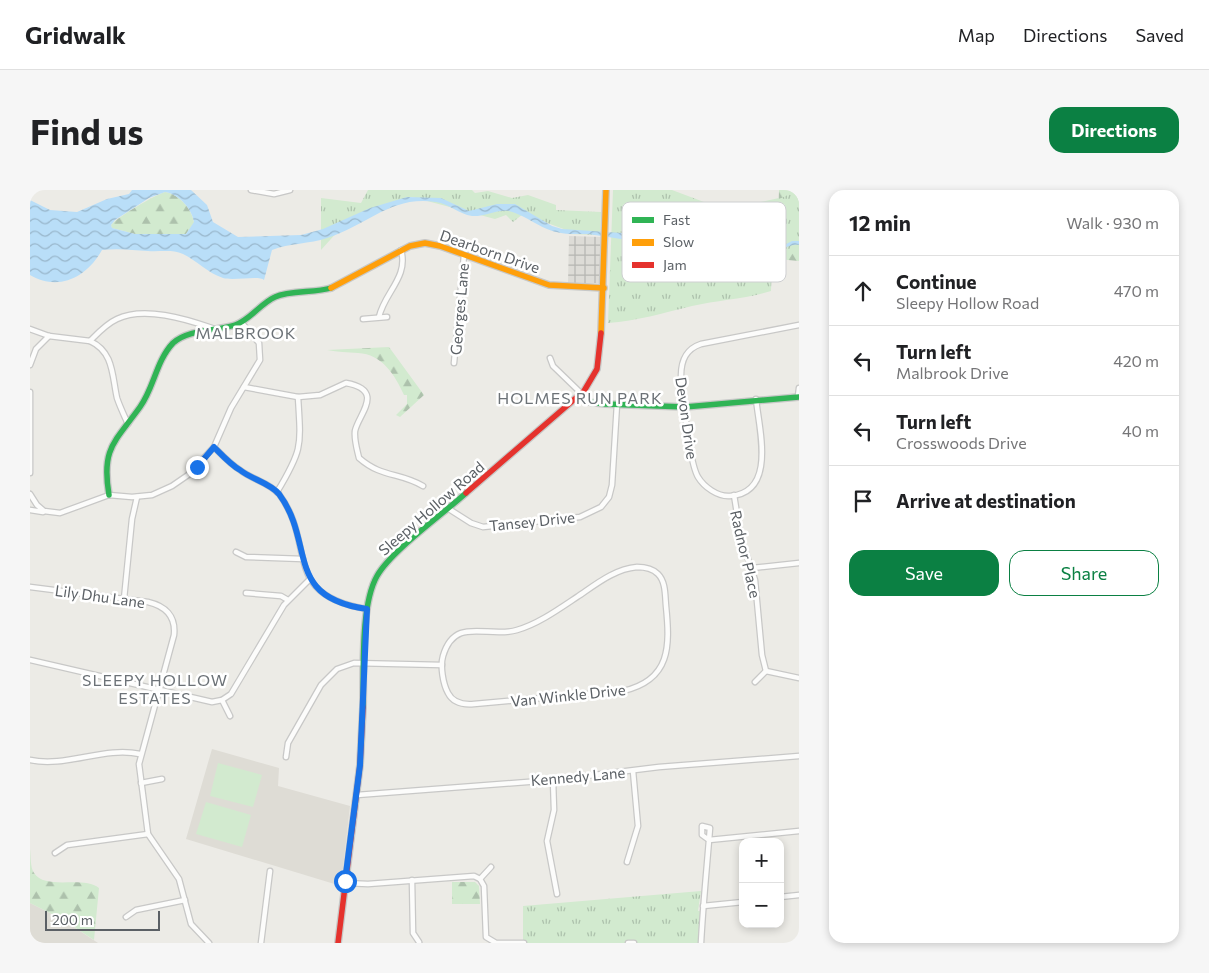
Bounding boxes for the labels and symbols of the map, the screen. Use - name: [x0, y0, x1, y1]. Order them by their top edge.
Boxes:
- legend: [622, 202, 786, 282]
- text: Fast: [663, 211, 690, 228]
- street label: Dearborn Drive: [438, 226, 542, 277]
- text: Slow: [663, 233, 694, 250]
- text: Jam: [663, 256, 687, 273]
- street label: Georges Lane: [446, 262, 472, 356]
- district label: MALBROOK: [195, 323, 297, 342]
- street label: Devon Drive: [672, 376, 702, 460]
- district label: HOLMES RUN PARK: [497, 388, 663, 407]
- route end: [186, 456, 209, 479]
- street label: Sleepy Hollow Road: [374, 457, 488, 559]
- street label: Tansey Drive: [488, 508, 576, 534]
- street label: Radnor Place: [727, 508, 765, 600]
- street label: Lily Dhu Lane: [54, 581, 146, 611]
- district label: SLEEPY HOLLOW ESTATES: [82, 670, 228, 707]
- street label: Van Winkle Drive: [510, 680, 626, 710]
- street label: Kennedy Lane: [530, 763, 626, 789]
- route start: [334, 870, 357, 893]
- scale bar: [45, 908, 160, 931]

